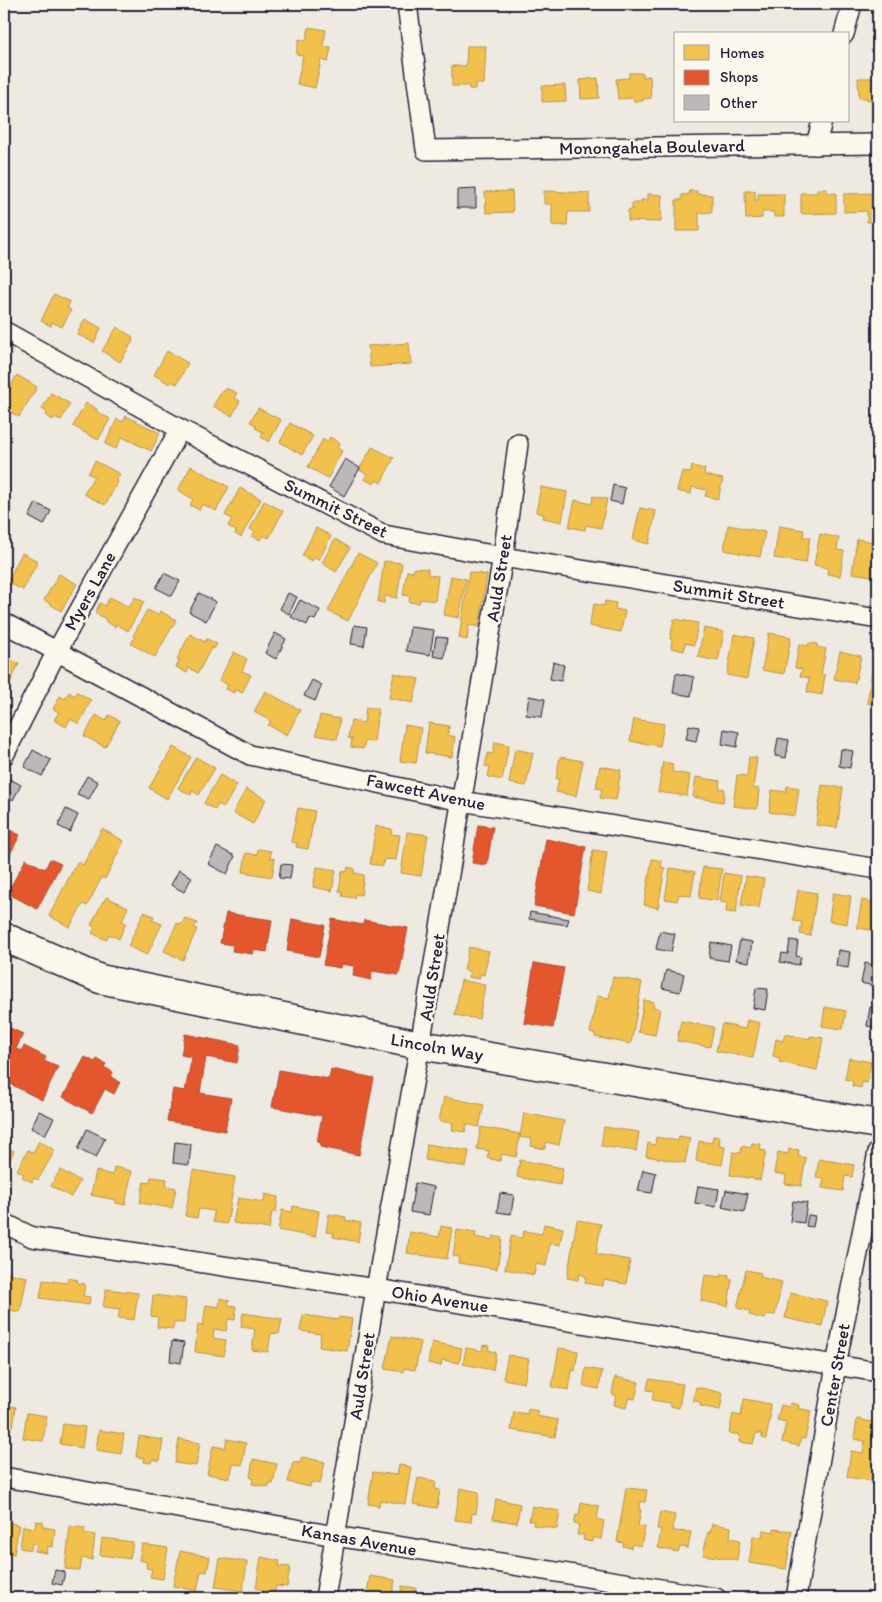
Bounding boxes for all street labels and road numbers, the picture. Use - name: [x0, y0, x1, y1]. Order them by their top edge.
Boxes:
- street label: Monongahela Boulevard: [559, 134, 745, 160]
- street label: Summit Street: [280, 473, 392, 543]
- street label: Auld Street: [481, 533, 517, 623]
- street label: Myers Lane: [59, 548, 121, 634]
- street label: Summit Street: [672, 574, 787, 614]
- street label: Fawcett Avenue: [364, 769, 488, 815]
- street label: Auld Street: [414, 932, 450, 1022]
- street label: Lincoln Way: [389, 1028, 486, 1066]
- street label: Ohio Avenue: [390, 1280, 490, 1318]
- street label: Center Street: [815, 1321, 855, 1428]
- street label: Auld Street: [344, 1331, 380, 1421]
- street label: Kansas Avenue: [300, 1519, 418, 1561]

